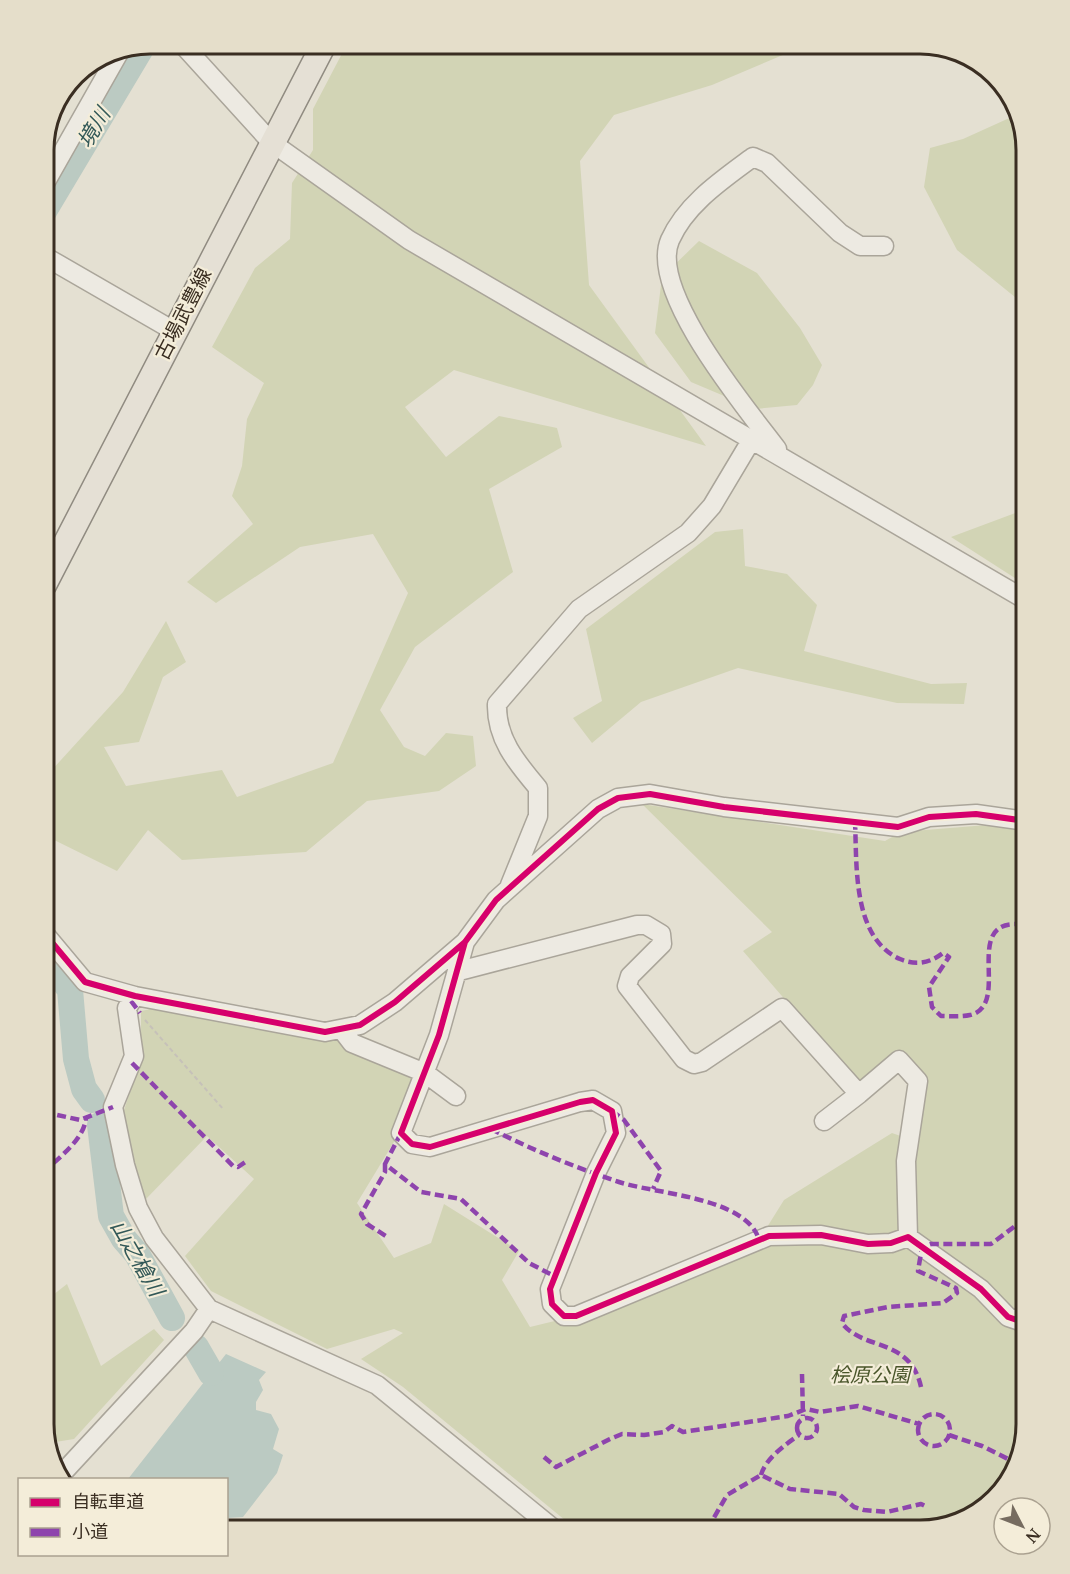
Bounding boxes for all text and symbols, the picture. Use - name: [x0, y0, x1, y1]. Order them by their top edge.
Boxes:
- water label: 境川: [70, 101, 117, 153]
- street label: 古場武豊線: [148, 263, 217, 364]
- water label: 山之槍川: [105, 1214, 172, 1303]
- park label: 桧原公園: [830, 1361, 913, 1388]
- legend: [18, 1478, 228, 1556]
- text: 自転車道: [72, 1489, 144, 1513]
- north arrow: [992, 1496, 1052, 1556]
- text: 小道: [72, 1519, 108, 1543]
- text: N: [1020, 1524, 1046, 1548]

